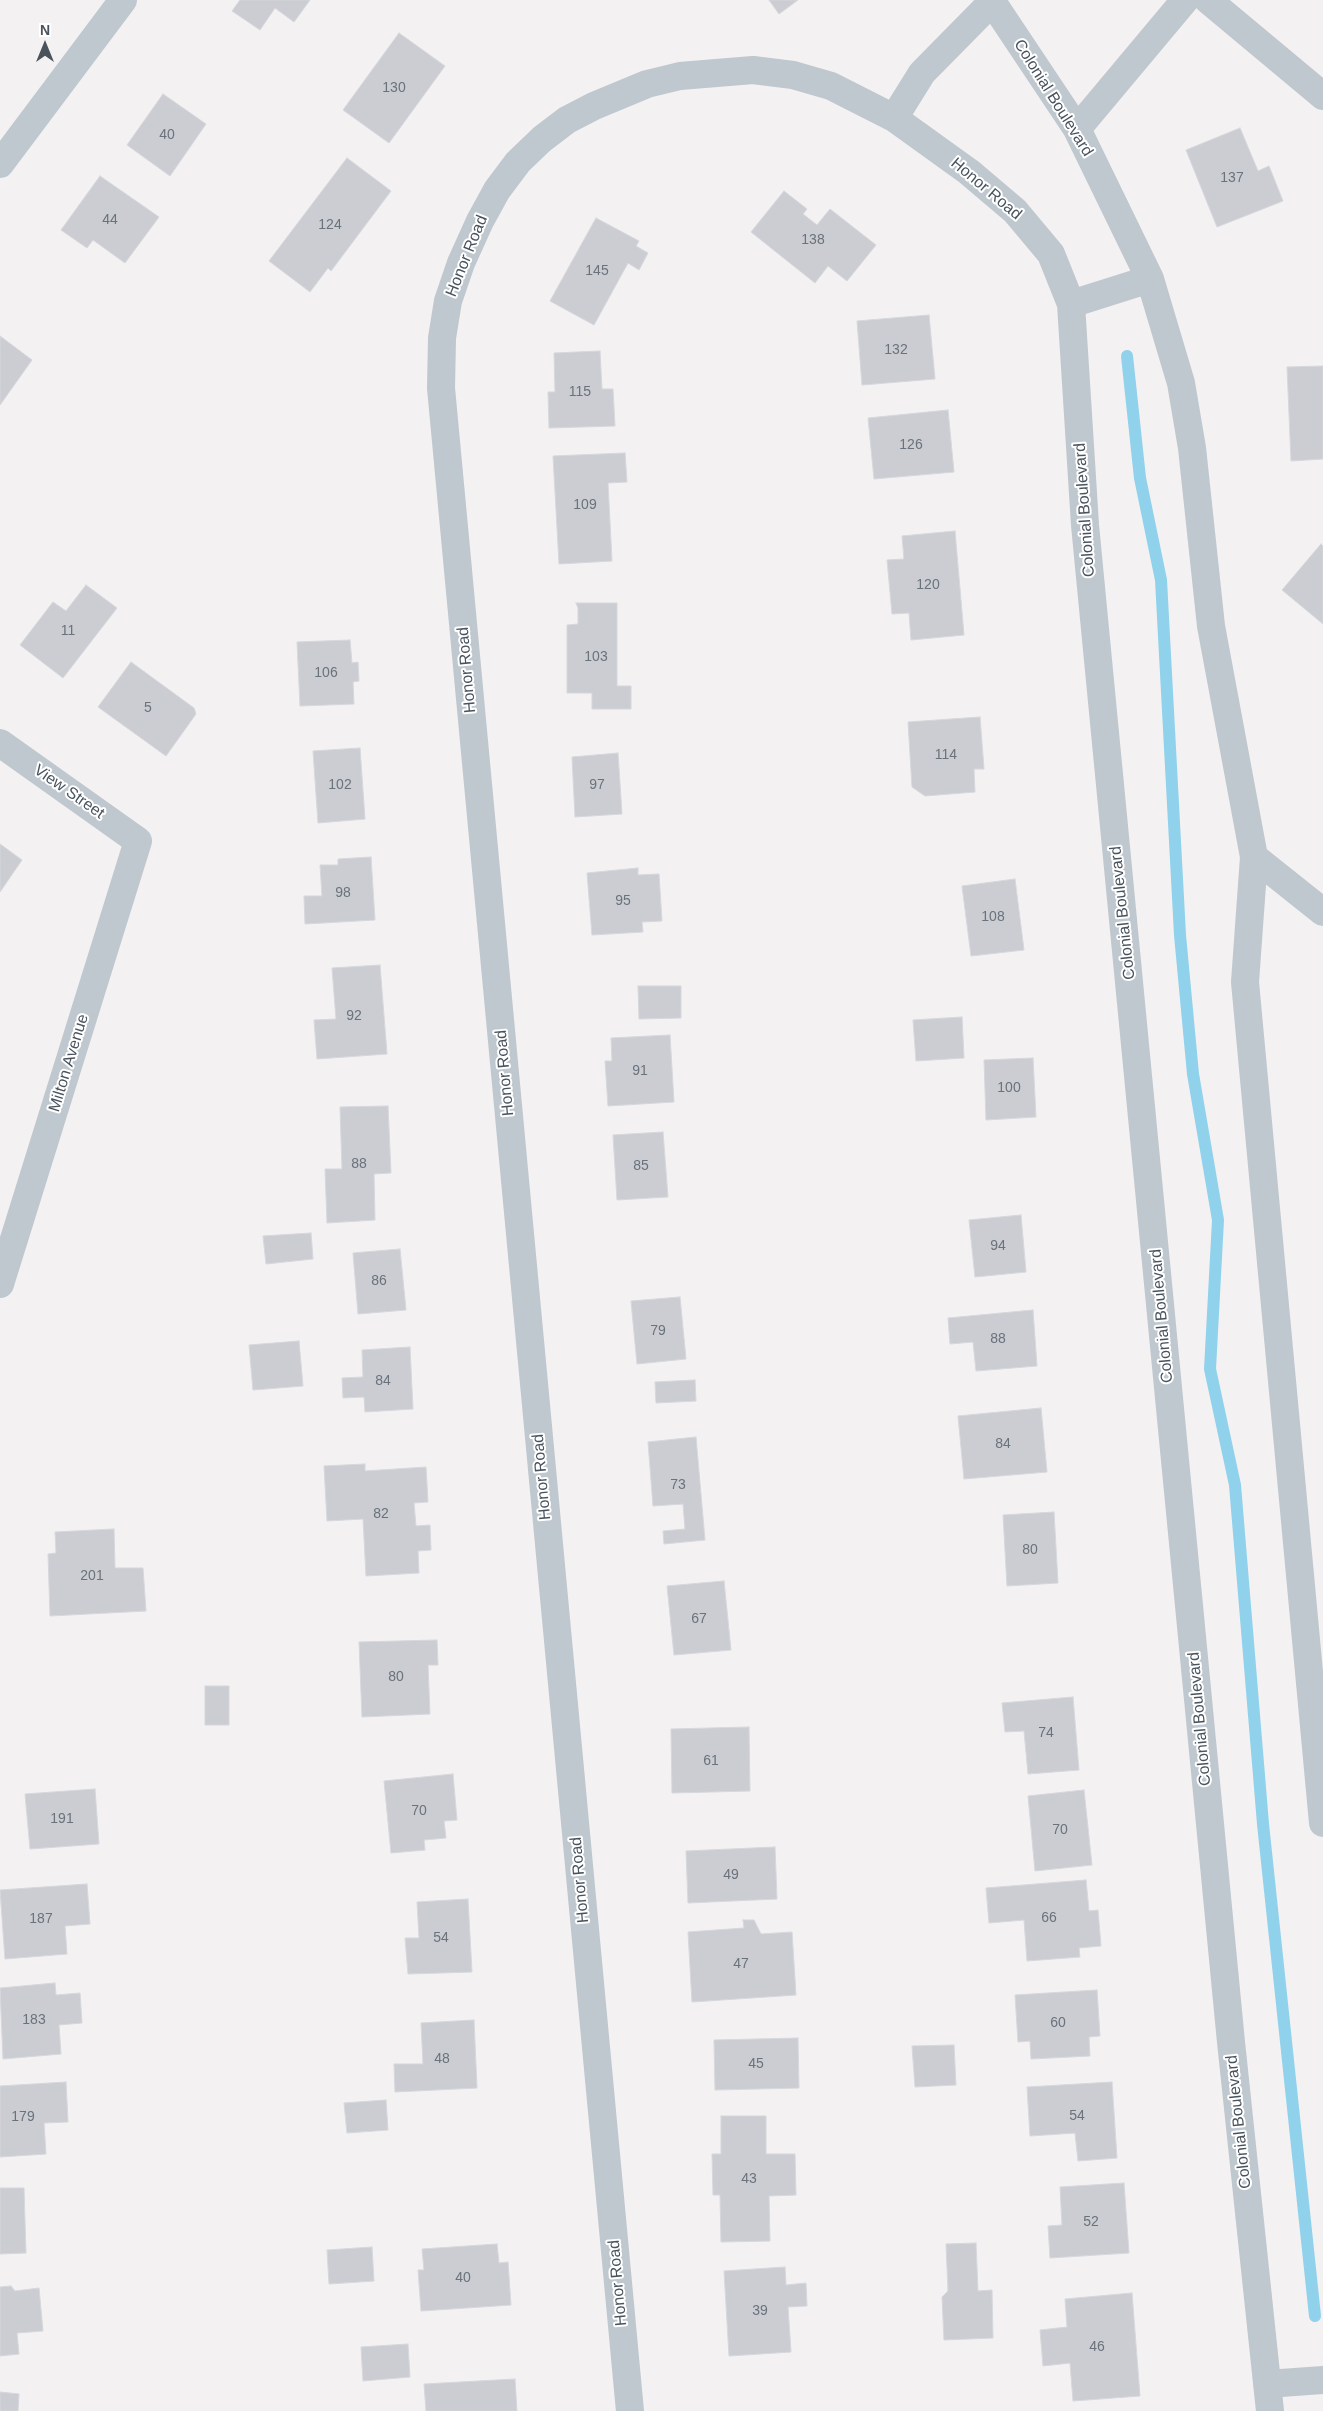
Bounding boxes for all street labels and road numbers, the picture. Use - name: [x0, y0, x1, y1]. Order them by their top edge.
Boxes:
- street label: Colonial Boulevard: [1009, 36, 1097, 160]
- street label: Honor Road: [947, 154, 1025, 224]
- street label: Honor Road: [442, 212, 492, 300]
- street label: Colonial Boulevard: [1071, 442, 1099, 578]
- street label: Honor Road: [454, 626, 480, 714]
- street label: View Street: [30, 761, 108, 823]
- street label: Colonial Boulevard: [1106, 845, 1140, 981]
- street label: Milton Avenue: [45, 1012, 93, 1114]
- street label: Honor Road: [492, 1029, 518, 1117]
- street label: Colonial Boulevard: [1147, 1248, 1177, 1384]
- street label: Honor Road: [529, 1433, 555, 1521]
- street label: Colonial Boulevard: [1185, 1651, 1215, 1787]
- street label: Honor Road: [567, 1836, 593, 1924]
- street label: Colonial Boulevard: [1222, 2054, 1256, 2190]
- street label: Honor Road: [605, 2239, 631, 2327]

